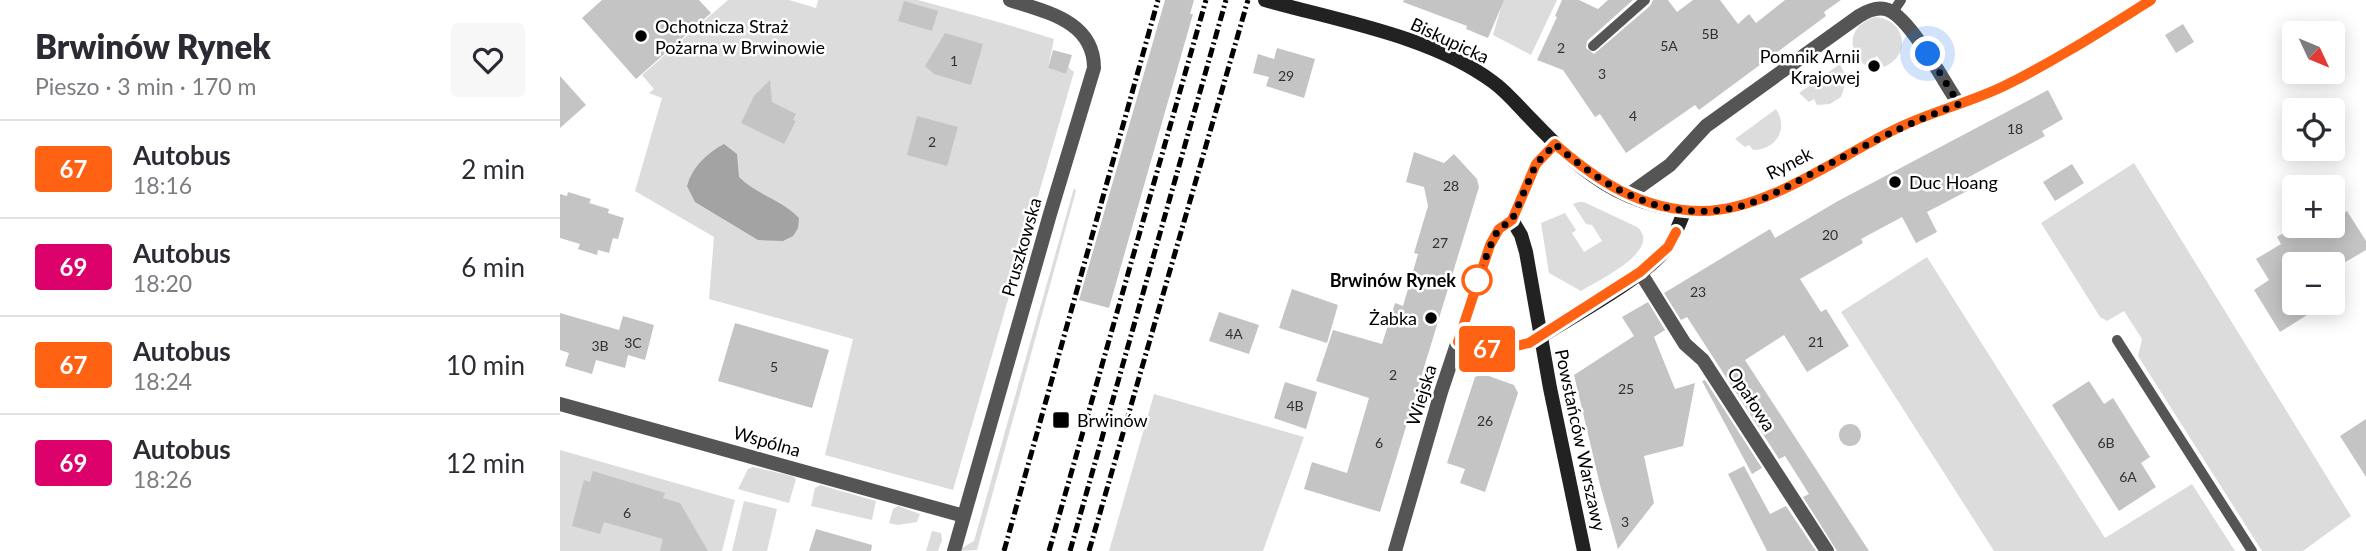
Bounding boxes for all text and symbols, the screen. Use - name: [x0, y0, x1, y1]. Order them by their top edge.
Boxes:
- street label: Biskupicka: [1407, 12, 1493, 68]
- place label: Ochotnicza Straż Pożarna w Brwinowie: [655, 15, 825, 58]
- north arrow: [2282, 21, 2345, 84]
- map controls: [2282, 21, 2345, 315]
- button: heart: [451, 23, 525, 97]
- house number: 5B: [1701, 25, 1719, 42]
- text: Brwinów Rynek: [35, 26, 271, 66]
- marker: Ochotnicza Straż Pożarna w Brwinowie: [633, 28, 649, 44]
- your location: [1910, 36, 1945, 71]
- house number: 5A: [1660, 37, 1678, 54]
- house number: 2: [1557, 39, 1565, 56]
- place label: Pomnik Arnii Krajowej: [1760, 45, 1860, 88]
- house number: 1: [950, 52, 958, 69]
- marker: Pomnik Arnii Krajowej: [1866, 58, 1882, 74]
- house number: 3: [1598, 65, 1606, 82]
- house number: 29: [1278, 67, 1294, 84]
- text: Pieszo · 3 min · 170 m: [35, 72, 256, 100]
- button: locate: [2282, 98, 2345, 161]
- house number: 4: [1629, 107, 1637, 124]
- house number: 18: [2007, 120, 2023, 137]
- house number: 2: [928, 133, 936, 150]
- text: Autobus: [133, 139, 231, 171]
- street label: Rynek: [1762, 142, 1817, 184]
- text: 2 min: [461, 153, 525, 185]
- text: 67: [60, 154, 87, 183]
- text: 18:16: [133, 171, 192, 199]
- place label: Duc Hoang: [1909, 171, 1998, 193]
- marker: Duc Hoang: [1887, 174, 1903, 190]
- button: +: [2282, 175, 2345, 238]
- house number: 28: [1443, 177, 1459, 194]
- street label: Pruszkowska: [996, 195, 1046, 299]
- house number: 20: [1822, 226, 1838, 243]
- house number: 27: [1432, 234, 1448, 251]
- text: Autobus: [133, 237, 231, 269]
- text: 6 min: [461, 251, 525, 283]
- text: 69: [60, 252, 87, 281]
- button: −: [2282, 252, 2345, 315]
- marker: Brwinów Rynek: [1462, 265, 1492, 295]
- text: 18:20: [133, 269, 192, 297]
- place label: Brwinów Rynek: [1330, 269, 1456, 291]
- house number: 23: [1690, 283, 1706, 300]
- place label: Żabka: [1369, 307, 1417, 329]
- marker: Żabka: [1423, 310, 1439, 326]
- house number: 4A: [1225, 325, 1243, 342]
- line badge: 67: [1455, 326, 1518, 372]
- house number: 21: [1808, 333, 1824, 350]
- house number: 3C: [624, 334, 642, 351]
- text: 67: [1473, 334, 1501, 363]
- text: Autobus: [133, 335, 231, 367]
- house number: 3B: [591, 337, 609, 354]
- street label: Powstańców Warszawy: [1551, 347, 1611, 534]
- text: 10 min: [446, 349, 525, 381]
- text: 67: [60, 350, 87, 379]
- house number: 5: [770, 358, 778, 375]
- street label: Wiejska: [1401, 362, 1441, 428]
- street label: Opałowa: [1723, 363, 1781, 435]
- house number: 2: [1389, 366, 1397, 383]
- text: 18:24: [133, 367, 192, 395]
- house number: 25: [1618, 380, 1634, 397]
- house number: 4B: [1286, 397, 1304, 414]
- place label: Brwinów: [1077, 409, 1148, 431]
- marker: Brwinów: [1051, 410, 1071, 430]
- house number: 26: [1477, 412, 1493, 429]
- street label: Wspólna: [731, 421, 803, 461]
- text: Autobus: [133, 433, 231, 465]
- house number: 6: [1375, 434, 1383, 451]
- house number: 6B: [2097, 434, 2115, 451]
- text: 12 min: [446, 447, 525, 479]
- text: 69: [60, 448, 87, 477]
- text: 18:26: [133, 465, 192, 493]
- house number: 6A: [2119, 468, 2137, 485]
- house number: 6: [623, 504, 631, 521]
- house number: 3: [1621, 513, 1629, 530]

